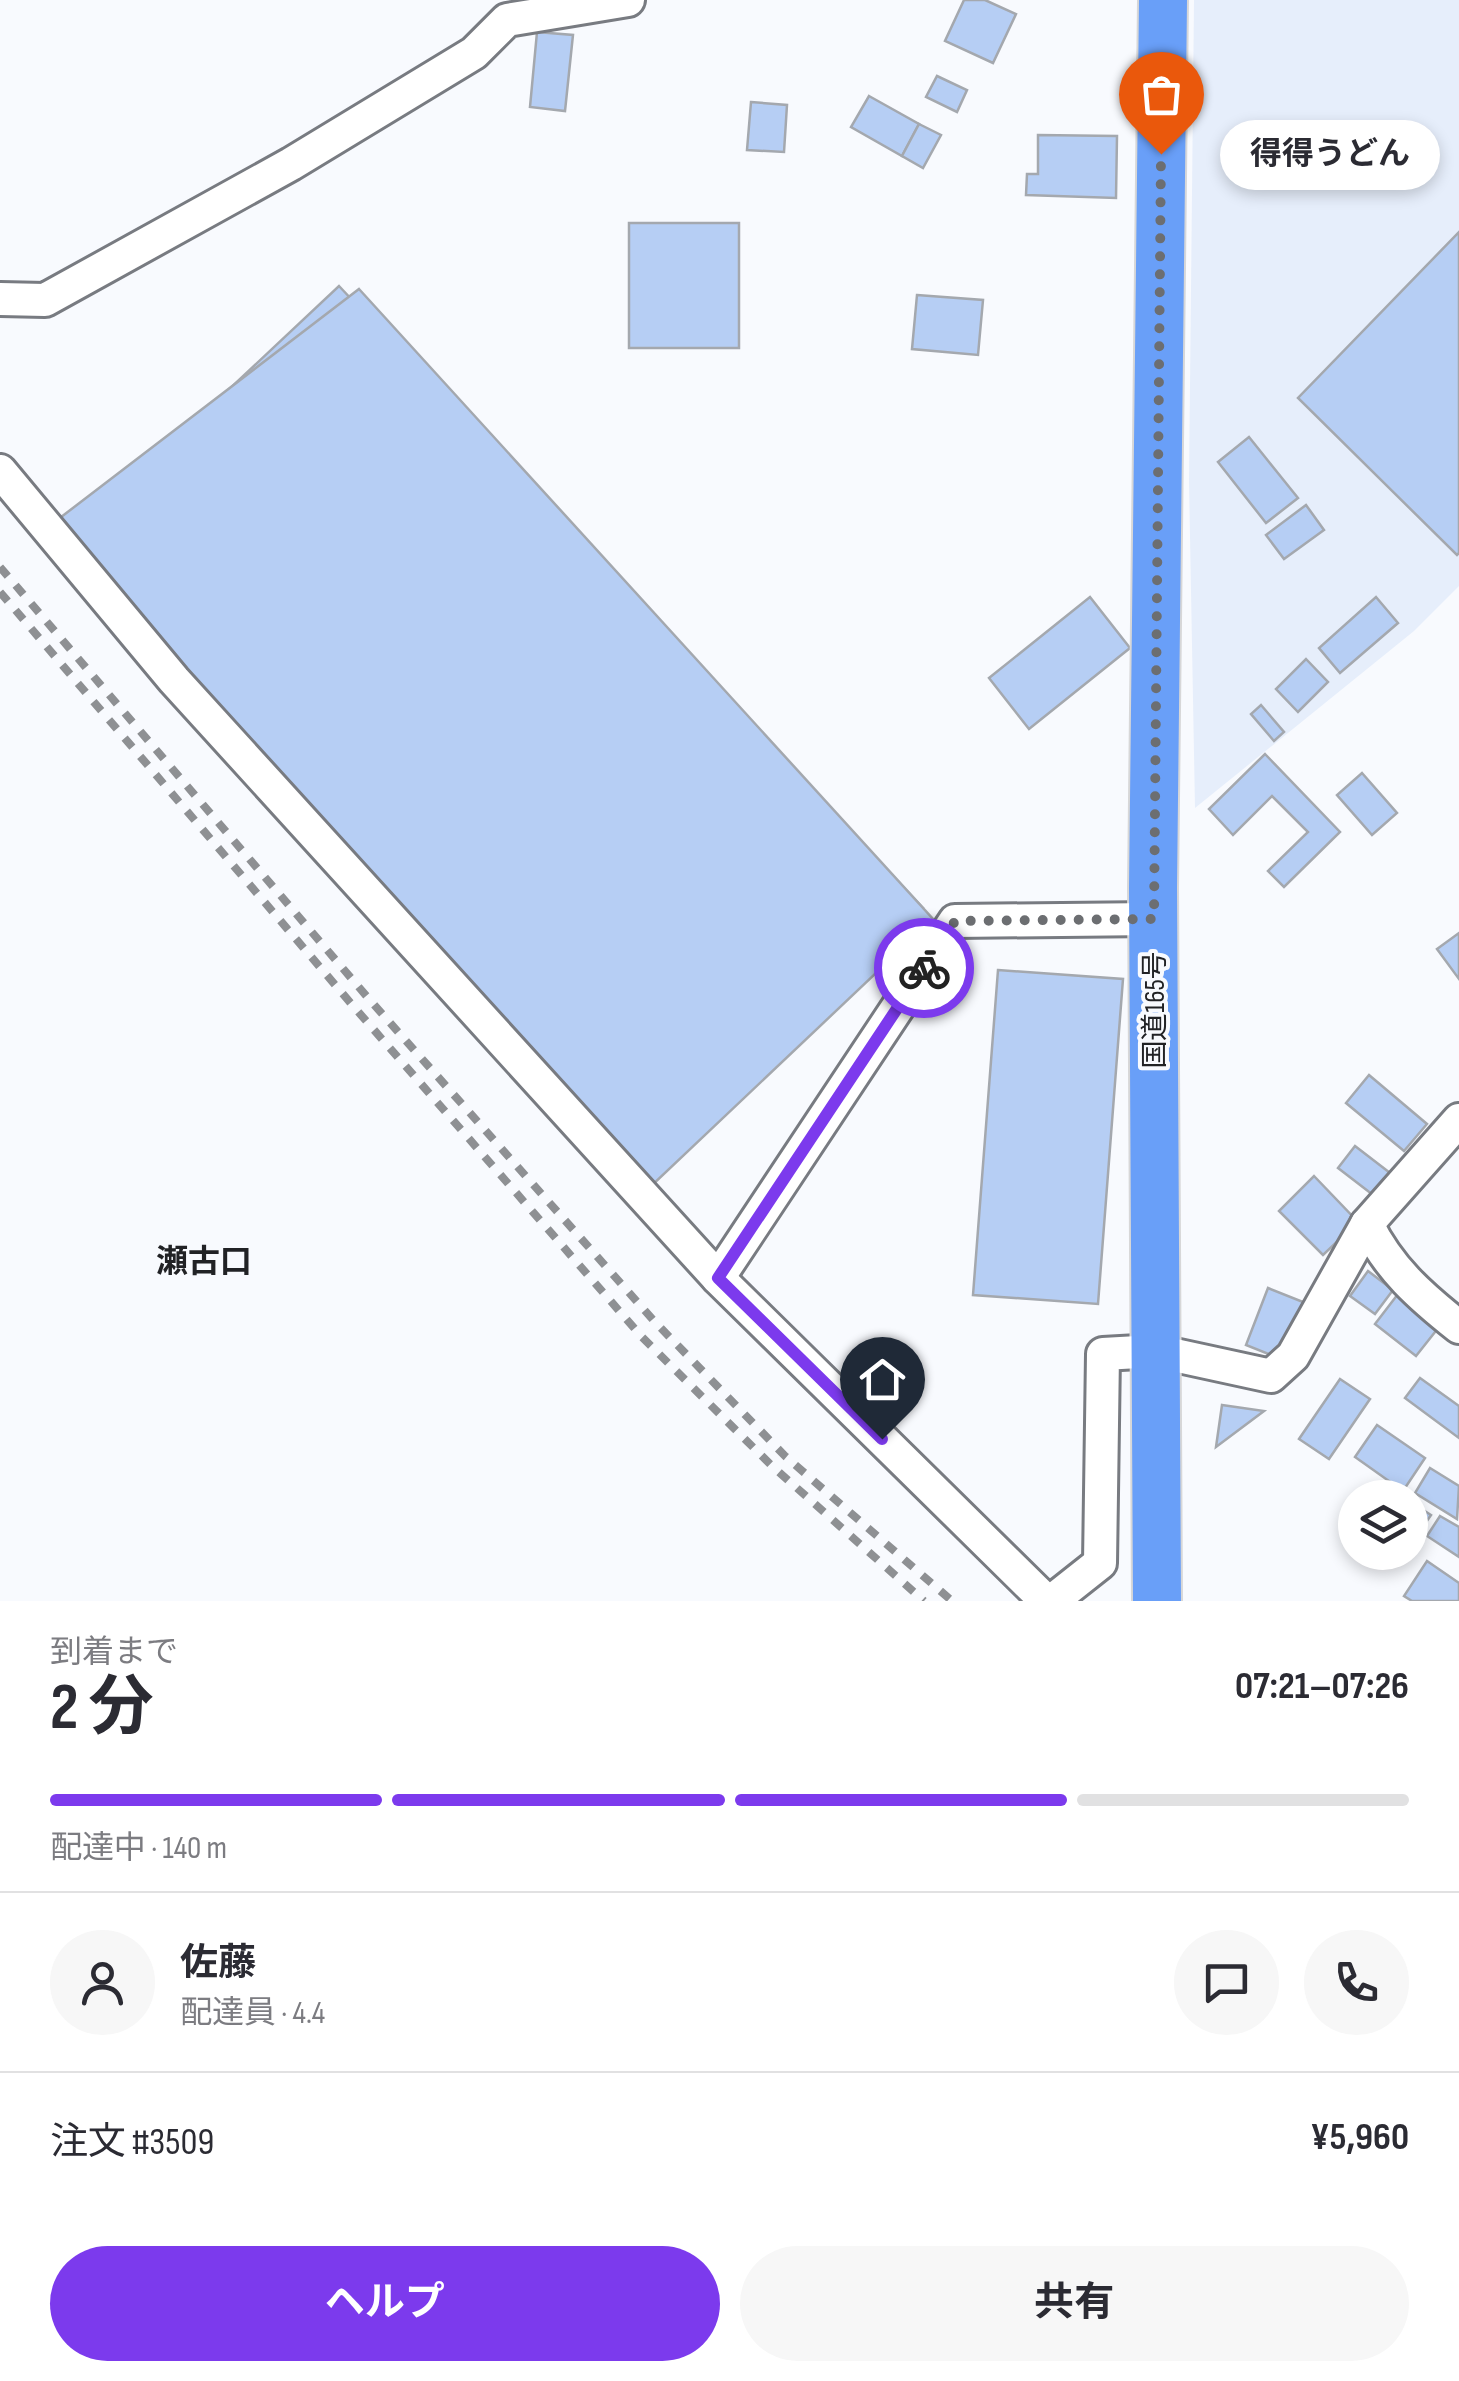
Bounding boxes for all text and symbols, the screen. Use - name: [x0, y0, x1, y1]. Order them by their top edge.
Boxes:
- pin: [1119, 52, 1204, 155]
- icon: bag: [1134, 67, 1189, 122]
- callout: 得得うどん: [1221, 119, 1441, 189]
- text: 得得うどん: [1250, 135, 1410, 174]
- courier: [874, 918, 974, 1018]
- icon: bike: [897, 941, 952, 996]
- street label: 国道165号: [1139, 951, 1172, 1069]
- district label: 瀬古口: [156, 1243, 252, 1282]
- pin: [840, 1337, 925, 1440]
- icon: home: [855, 1352, 910, 1407]
- map controls: [1338, 1480, 1428, 1570]
- button: layers: [1338, 1480, 1428, 1570]
- text: 到着まで: [50, 1633, 178, 1672]
- text: 07:21–07:26: [1235, 1664, 1409, 1709]
- text: 2 分: [50, 1670, 154, 1748]
- text: 配達中 · 140 m: [50, 1829, 227, 1868]
- button: person: [50, 1930, 155, 2035]
- button: chat: [1174, 1930, 1279, 2035]
- button: phone: [1304, 1930, 1409, 2035]
- text: 佐藤: [180, 1941, 256, 1986]
- text: 配達員 · 4.4: [180, 1994, 325, 2033]
- text: ¥5,960: [1310, 2115, 1409, 2160]
- text: 注文 #3509: [50, 2120, 214, 2165]
- button: ヘルプ: [50, 2246, 720, 2361]
- button: 共有: [740, 2246, 1409, 2361]

